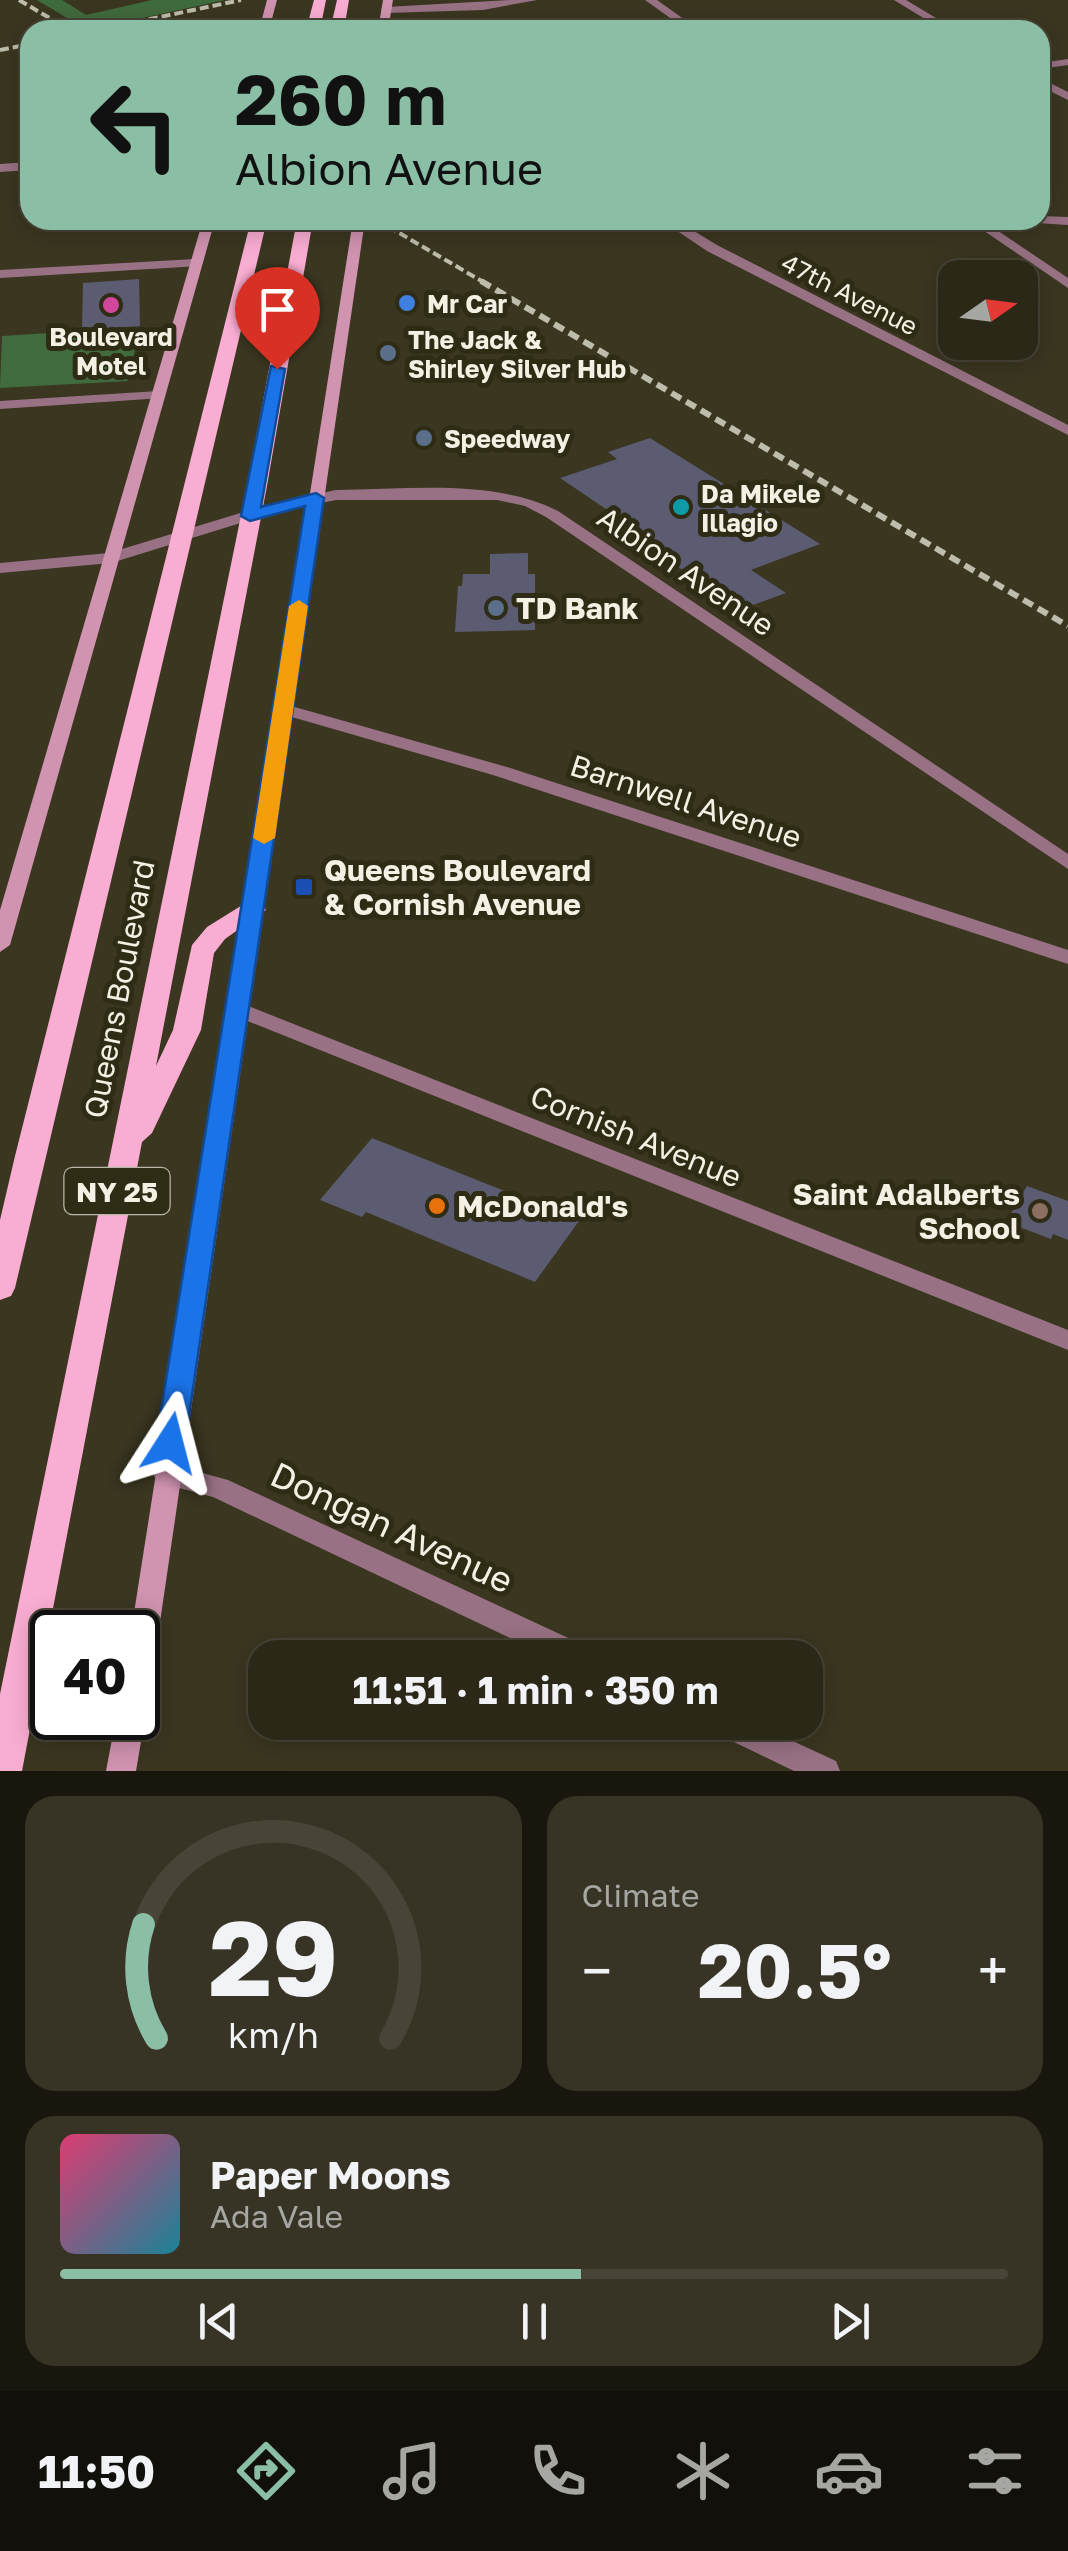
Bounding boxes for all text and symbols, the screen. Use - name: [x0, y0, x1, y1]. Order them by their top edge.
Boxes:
- text: 260 m: [235, 56, 446, 140]
- icon: left: [70, 60, 200, 190]
- text: Albion Avenue: [235, 141, 543, 195]
- street label: 47th Avenue: [777, 247, 923, 341]
- north arrow: [938, 260, 1038, 360]
- map controls: [938, 260, 1038, 360]
- pin: [235, 267, 320, 370]
- icon: arrive: [250, 282, 305, 337]
- place label: Mr Car: [427, 288, 508, 319]
- marker: Mr Car: [396, 292, 418, 314]
- marker: Boulevard Motel: [100, 294, 122, 316]
- place label: Boulevard Motel: [49, 321, 173, 381]
- place label: The Jack & Shirley Silver Hub: [408, 324, 626, 384]
- marker: The Jack & Shirley Silver Hub: [377, 342, 399, 364]
- place label: Speedway: [444, 423, 570, 454]
- marker: Speedway: [413, 427, 435, 449]
- place label: Da Mikele Illagio: [701, 478, 820, 538]
- marker: Da Mikele Illagio: [670, 496, 692, 518]
- street label: Albion Avenue: [591, 499, 781, 643]
- place label: TD Bank: [516, 590, 639, 626]
- marker: TD Bank: [485, 597, 507, 619]
- street label: Barnwell Avenue: [566, 747, 806, 855]
- place label: Queens Boulevard & Cornish Avenue: [324, 852, 591, 922]
- street label: Queens Boulevard: [76, 857, 162, 1121]
- marker: Queens Boulevard & Cornish Avenue: [293, 876, 315, 898]
- street label: Cornish Avenue: [525, 1077, 747, 1195]
- road number: NY 25: [64, 1168, 170, 1214]
- place label: Saint Adalberts School: [792, 1176, 1020, 1246]
- place label: McDonald's: [457, 1188, 628, 1224]
- marker: McDonald's: [426, 1195, 448, 1217]
- marker: Saint Adalberts School: [1029, 1200, 1051, 1222]
- position arrow: [118, 1391, 222, 1495]
- street label: Dongan Avenue: [264, 1453, 520, 1601]
- speed limit sign: 40: [30, 1610, 160, 1740]
- text: 11:51 · 1 min · 350 m: [353, 1667, 718, 1712]
- text: Climate: [582, 1876, 700, 1914]
- text: 29: [209, 1894, 338, 2019]
- text: 20.5°: [698, 1924, 892, 2015]
- text: −: [582, 1937, 612, 2003]
- text: +: [978, 1937, 1008, 2003]
- text: km/h: [228, 2013, 319, 2056]
- text: Paper Moons: [210, 2152, 451, 2197]
- text: Ada Vale: [210, 2197, 343, 2235]
- icon: previous: [191, 2294, 246, 2349]
- icon: pause: [507, 2294, 562, 2349]
- icon: next: [823, 2294, 878, 2349]
- icon: directions: [231, 2436, 301, 2506]
- icon: music: [377, 2436, 447, 2506]
- icon: phone: [523, 2436, 593, 2506]
- icon: climate: [668, 2436, 738, 2506]
- icon: car: [814, 2436, 884, 2506]
- icon: filters: [960, 2436, 1030, 2506]
- text: 11:50: [38, 2444, 155, 2498]

